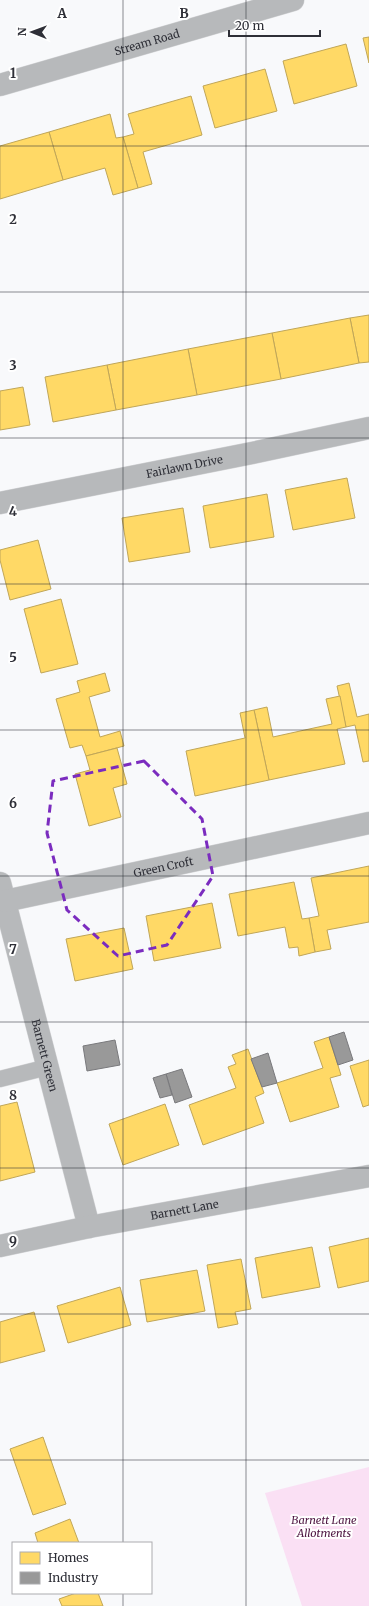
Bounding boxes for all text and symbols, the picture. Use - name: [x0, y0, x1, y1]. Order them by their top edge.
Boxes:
- text: A: [56, 5, 67, 22]
- text: B: [179, 5, 189, 22]
- north arrow: [12, 12, 52, 52]
- scale bar: [229, 12, 320, 38]
- text: 20 m: [235, 18, 264, 33]
- street label: Stream Road: [113, 26, 182, 58]
- text: N: [15, 27, 29, 36]
- text: 1: [10, 65, 16, 82]
- text: 2: [9, 211, 17, 228]
- text: 3: [9, 357, 17, 374]
- street label: Fairlawn Drive: [145, 452, 224, 481]
- text: 4: [9, 503, 18, 520]
- text: 5: [9, 649, 17, 666]
- text: 6: [9, 795, 17, 812]
- street label: Green Croft: [132, 854, 195, 880]
- text: 7: [9, 941, 17, 958]
- street label: Barnett Green: [28, 1018, 61, 1094]
- text: 8: [9, 1087, 17, 1104]
- street label: Barnett Lane: [149, 1197, 220, 1223]
- text: 9: [9, 1233, 17, 1250]
- park label: Barnett Lane Allotments: [291, 1513, 357, 1540]
- legend: [12, 1542, 152, 1594]
- text: Homes: [48, 1550, 89, 1565]
- text: Industry: [48, 1570, 98, 1585]

